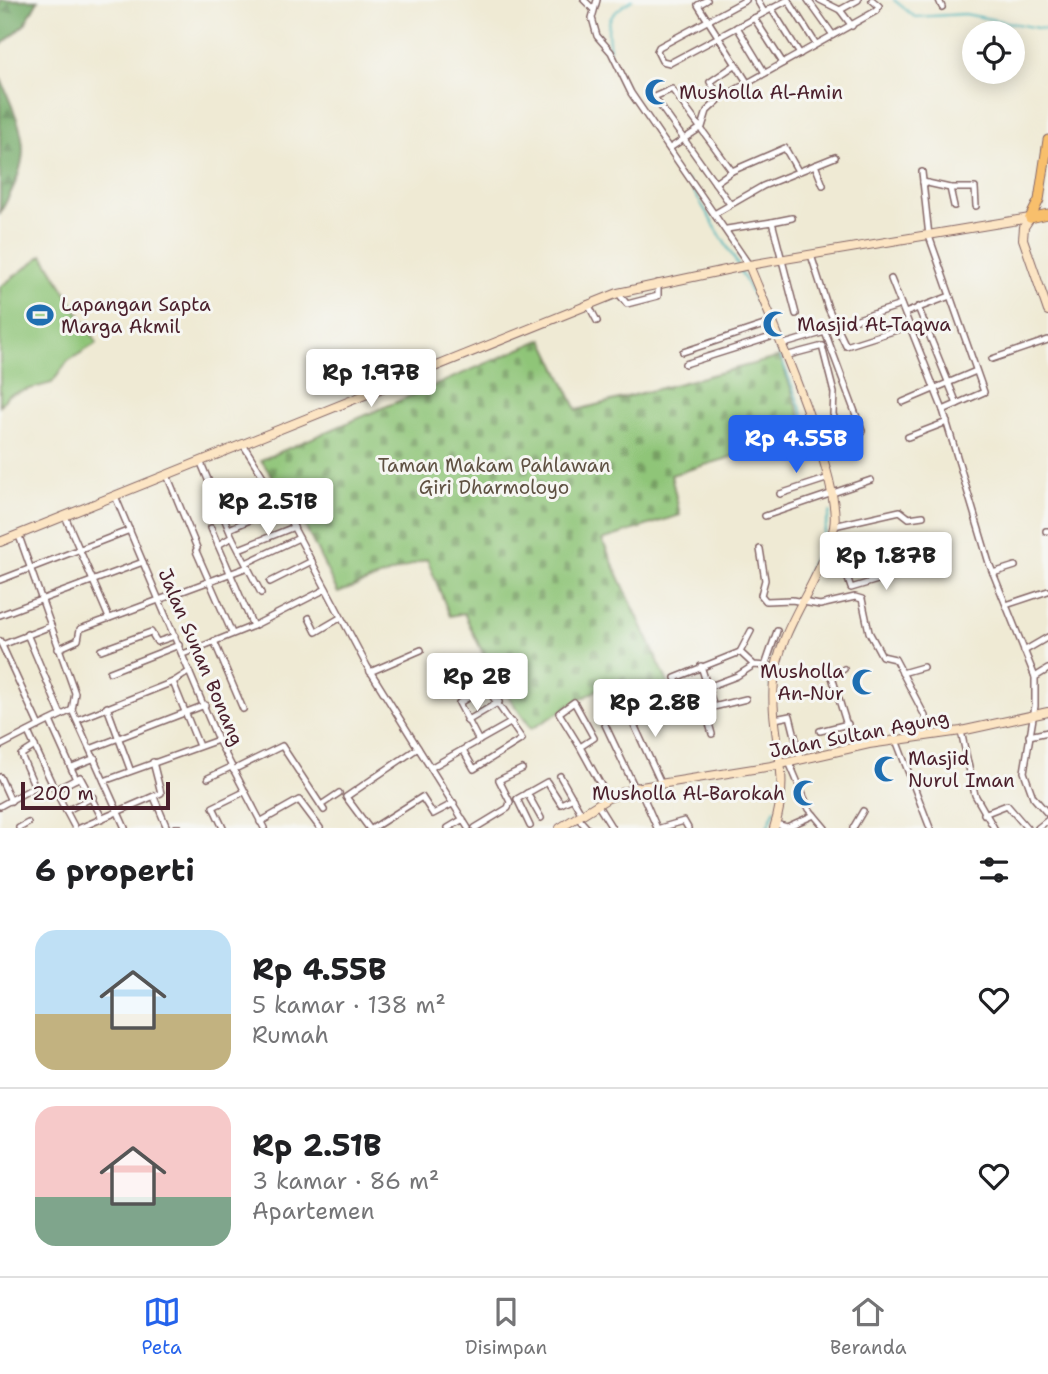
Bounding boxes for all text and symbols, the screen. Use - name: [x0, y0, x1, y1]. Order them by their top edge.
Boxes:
- map controls: [962, 21, 1025, 84]
- button: locate: [962, 21, 1025, 84]
- mosque icon: Musholla Al-Amin: [643, 77, 673, 107]
- place label: Musholla Al-Amin: [679, 80, 843, 105]
- place label: Lapangan Sapta Marga Akmil: [61, 292, 211, 339]
- sports icon: Lapangan Sapta Marga Akmil: [25, 300, 55, 330]
- mosque icon: Masjid At-Taqwa: [761, 309, 791, 339]
- place label: Masjid At-Taqwa: [797, 312, 951, 337]
- pin: Rp 1.97B: [299, 350, 443, 409]
- text: Rp 1.97B: [322, 357, 420, 387]
- pin: Rp 4.55B: [724, 416, 868, 475]
- text: Rp 4.55B: [744, 423, 848, 453]
- park label: Taman Makam Pahlawan Giri Dharmoloyo: [378, 453, 610, 500]
- pin: Rp 2.51B: [196, 478, 340, 538]
- text: Rp 2.51B: [218, 486, 318, 516]
- pin: Rp 1.87B: [814, 532, 958, 592]
- text: Rp 1.87B: [836, 540, 936, 570]
- street label: Jalan Sunan Bonang: [152, 565, 250, 749]
- pin: Rp 2B: [428, 654, 526, 713]
- place label: Musholla An-Nur: [760, 659, 844, 706]
- text: Rp 2B: [443, 661, 511, 691]
- mosque icon: Musholla An-Nur: [850, 667, 880, 697]
- pin: Rp 2.8B: [590, 680, 720, 739]
- text: Rp 2.8B: [609, 687, 701, 717]
- street label: Jalan Sultan Agung: [767, 704, 951, 764]
- place label: Masjid Nurul Iman: [908, 746, 1015, 793]
- mosque icon: Masjid Nurul Iman: [872, 754, 902, 784]
- mosque icon: Musholla Al-Barokah: [791, 778, 821, 808]
- scale bar: [21, 779, 170, 811]
- text: 200 m: [32, 781, 94, 806]
- place label: Musholla Al-Barokah: [592, 781, 785, 806]
- text: 6 properti: [35, 850, 195, 891]
- icon: filters: [975, 851, 1013, 889]
- text: Rp 4.55B: [252, 949, 387, 990]
- icon: home: [91, 958, 175, 1042]
- icon: heart: [975, 981, 1013, 1019]
- text: 5 kamar · 138 m²: [252, 990, 446, 1020]
- text: Rumah: [252, 1020, 329, 1050]
- text: Rp 2.51B: [252, 1125, 382, 1166]
- icon: home: [91, 1134, 175, 1218]
- icon: heart: [975, 1157, 1013, 1195]
- text: 3 kamar · 86 m²: [252, 1166, 439, 1196]
- text: Apartemen: [252, 1196, 375, 1226]
- tab: Peta: [141, 1293, 182, 1360]
- tab: Disimpan: [465, 1293, 547, 1360]
- tab: Beranda: [830, 1293, 907, 1360]

